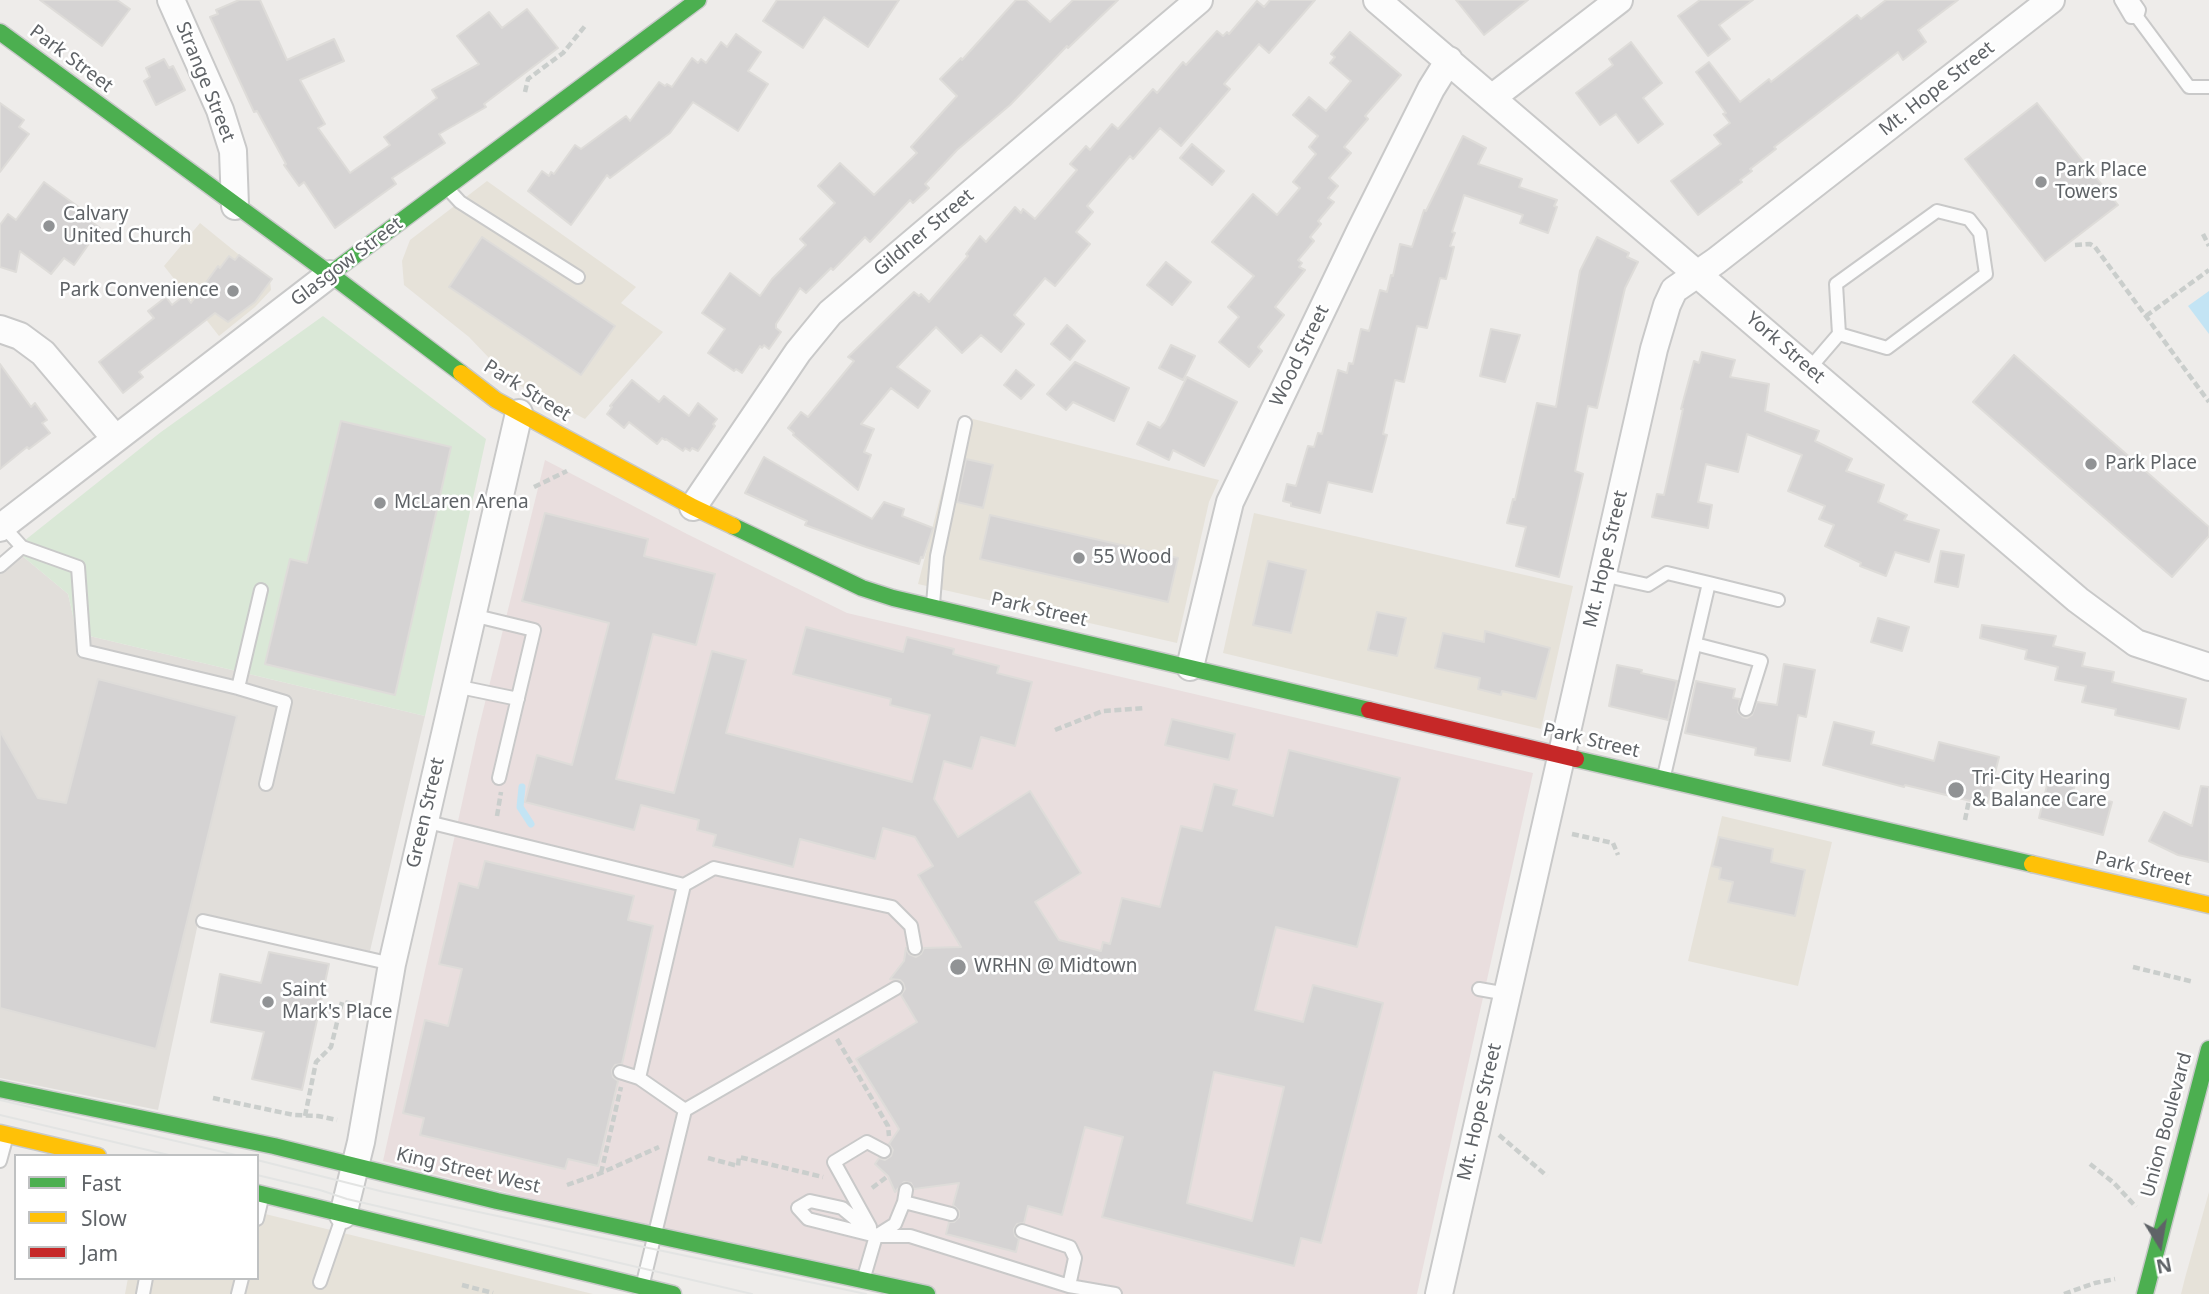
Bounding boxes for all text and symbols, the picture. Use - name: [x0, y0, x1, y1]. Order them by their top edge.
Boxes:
- street label: Strange Street: [171, 19, 239, 145]
- street label: Park Street: [25, 20, 117, 98]
- street label: Mt. Hope Street: [1875, 37, 1999, 141]
- place label: Park Place Towers: [2055, 160, 2147, 204]
- marker: Park Place Towers: [2033, 174, 2049, 190]
- street label: Gildner Street: [869, 185, 979, 281]
- place label: Calvary United Church: [63, 204, 192, 248]
- street label: Glasgow Street: [287, 213, 407, 311]
- marker: Calvary United Church: [41, 218, 57, 234]
- place label: Park Convenience: [59, 280, 219, 302]
- marker: Park Convenience: [225, 283, 241, 299]
- street label: Wood Street: [1266, 302, 1334, 410]
- street label: York Street: [1741, 307, 1829, 389]
- street label: Park Street: [479, 355, 575, 427]
- place label: Park Place: [2105, 453, 2197, 475]
- marker: Park Place: [2083, 456, 2099, 472]
- street label: Mt. Hope Street: [1579, 488, 1633, 630]
- place label: McLaren Arena: [394, 492, 529, 514]
- marker: McLaren Arena: [372, 495, 388, 511]
- place label: 55 Wood: [1093, 547, 1172, 569]
- marker: 55 Wood: [1071, 550, 1087, 566]
- street label: Park Street: [989, 588, 1089, 632]
- street label: Park Street: [1541, 719, 1641, 763]
- street label: Green Street: [402, 756, 450, 870]
- place label: Tri-City Hearing & Balance Care: [1972, 768, 2111, 812]
- marker: Tri-City Hearing & Balance Care: [1946, 780, 1966, 800]
- street label: Park Street: [2093, 847, 2193, 891]
- place label: WRHN @ Midtown: [974, 956, 1137, 978]
- marker: WRHN @ Midtown: [948, 957, 968, 977]
- place label: Saint Mark's Place: [282, 980, 393, 1024]
- marker: Saint Mark's Place: [260, 994, 276, 1010]
- street label: Mt. Hope Street: [1453, 1041, 1507, 1183]
- street label: Union Boulevard: [2137, 1050, 2197, 1200]
- street label: King Street West: [394, 1143, 542, 1199]
- legend: [14, 1154, 259, 1280]
- text: Fast: [81, 1169, 121, 1197]
- text: Slow: [81, 1204, 127, 1232]
- north arrow: [2125, 1210, 2195, 1280]
- text: Jam: [81, 1239, 118, 1267]
- text: N: [2154, 1251, 2174, 1280]

